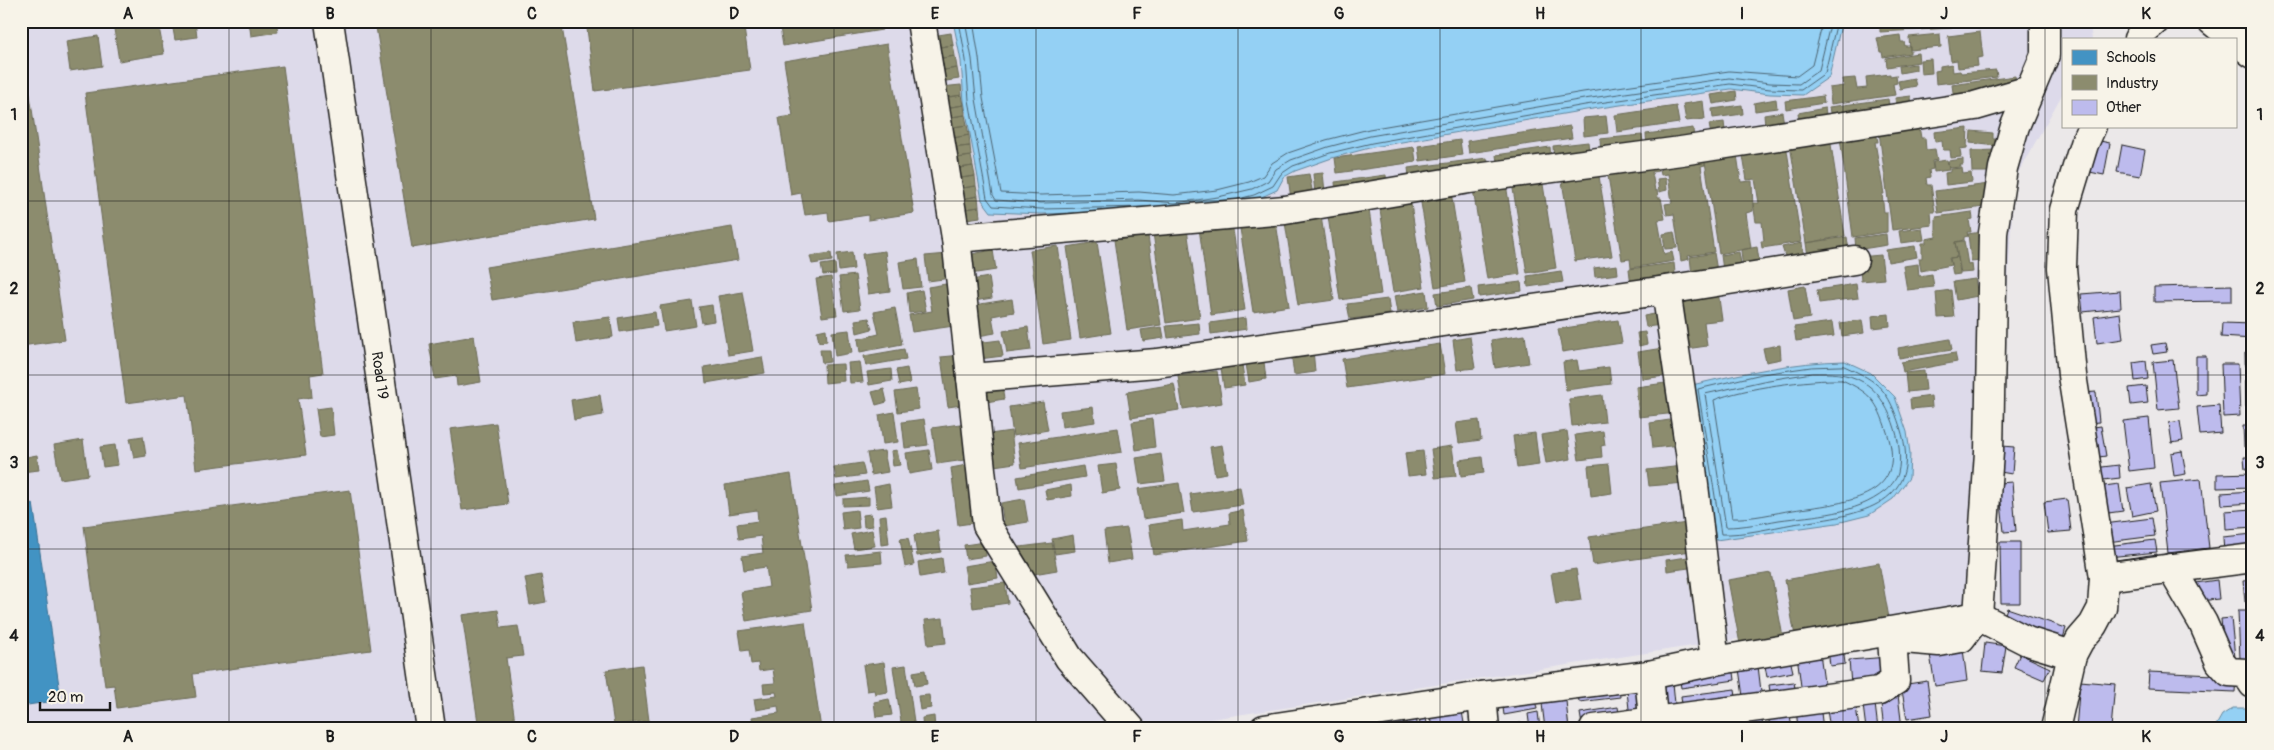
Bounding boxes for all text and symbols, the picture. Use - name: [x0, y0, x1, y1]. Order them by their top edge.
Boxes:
- text: A: [123, 4, 134, 24]
- text: B: [325, 4, 335, 24]
- text: C: [527, 4, 537, 24]
- text: D: [729, 4, 739, 24]
- text: E: [931, 4, 940, 24]
- text: F: [1132, 4, 1142, 24]
- text: G: [1334, 4, 1345, 24]
- text: H: [1535, 4, 1545, 24]
- text: I: [1740, 4, 1744, 24]
- text: J: [1940, 4, 1948, 24]
- text: K: [2141, 4, 2151, 24]
- legend: [2062, 38, 2236, 128]
- text: Schools: [2106, 48, 2156, 67]
- text: Industry: [2106, 74, 2159, 93]
- text: Other: [2106, 98, 2142, 117]
- text: 1: [11, 105, 17, 125]
- text: 1: [2257, 105, 2263, 125]
- text: 2: [10, 279, 19, 299]
- text: 2: [2256, 279, 2265, 299]
- street label: Road 19: [367, 350, 393, 400]
- text: 3: [10, 453, 19, 473]
- text: 3: [2256, 453, 2265, 473]
- text: 4: [9, 626, 19, 646]
- text: 4: [2255, 626, 2265, 646]
- scale bar: [40, 680, 110, 712]
- text: 20 m: [48, 688, 83, 707]
- text: A: [123, 727, 134, 747]
- text: B: [325, 727, 335, 747]
- text: C: [527, 727, 537, 747]
- text: D: [729, 727, 739, 747]
- text: E: [931, 727, 940, 747]
- text: F: [1132, 727, 1142, 747]
- text: G: [1334, 727, 1345, 747]
- text: H: [1535, 727, 1545, 747]
- text: I: [1740, 727, 1744, 747]
- text: J: [1940, 727, 1948, 747]
- text: K: [2141, 727, 2151, 747]

